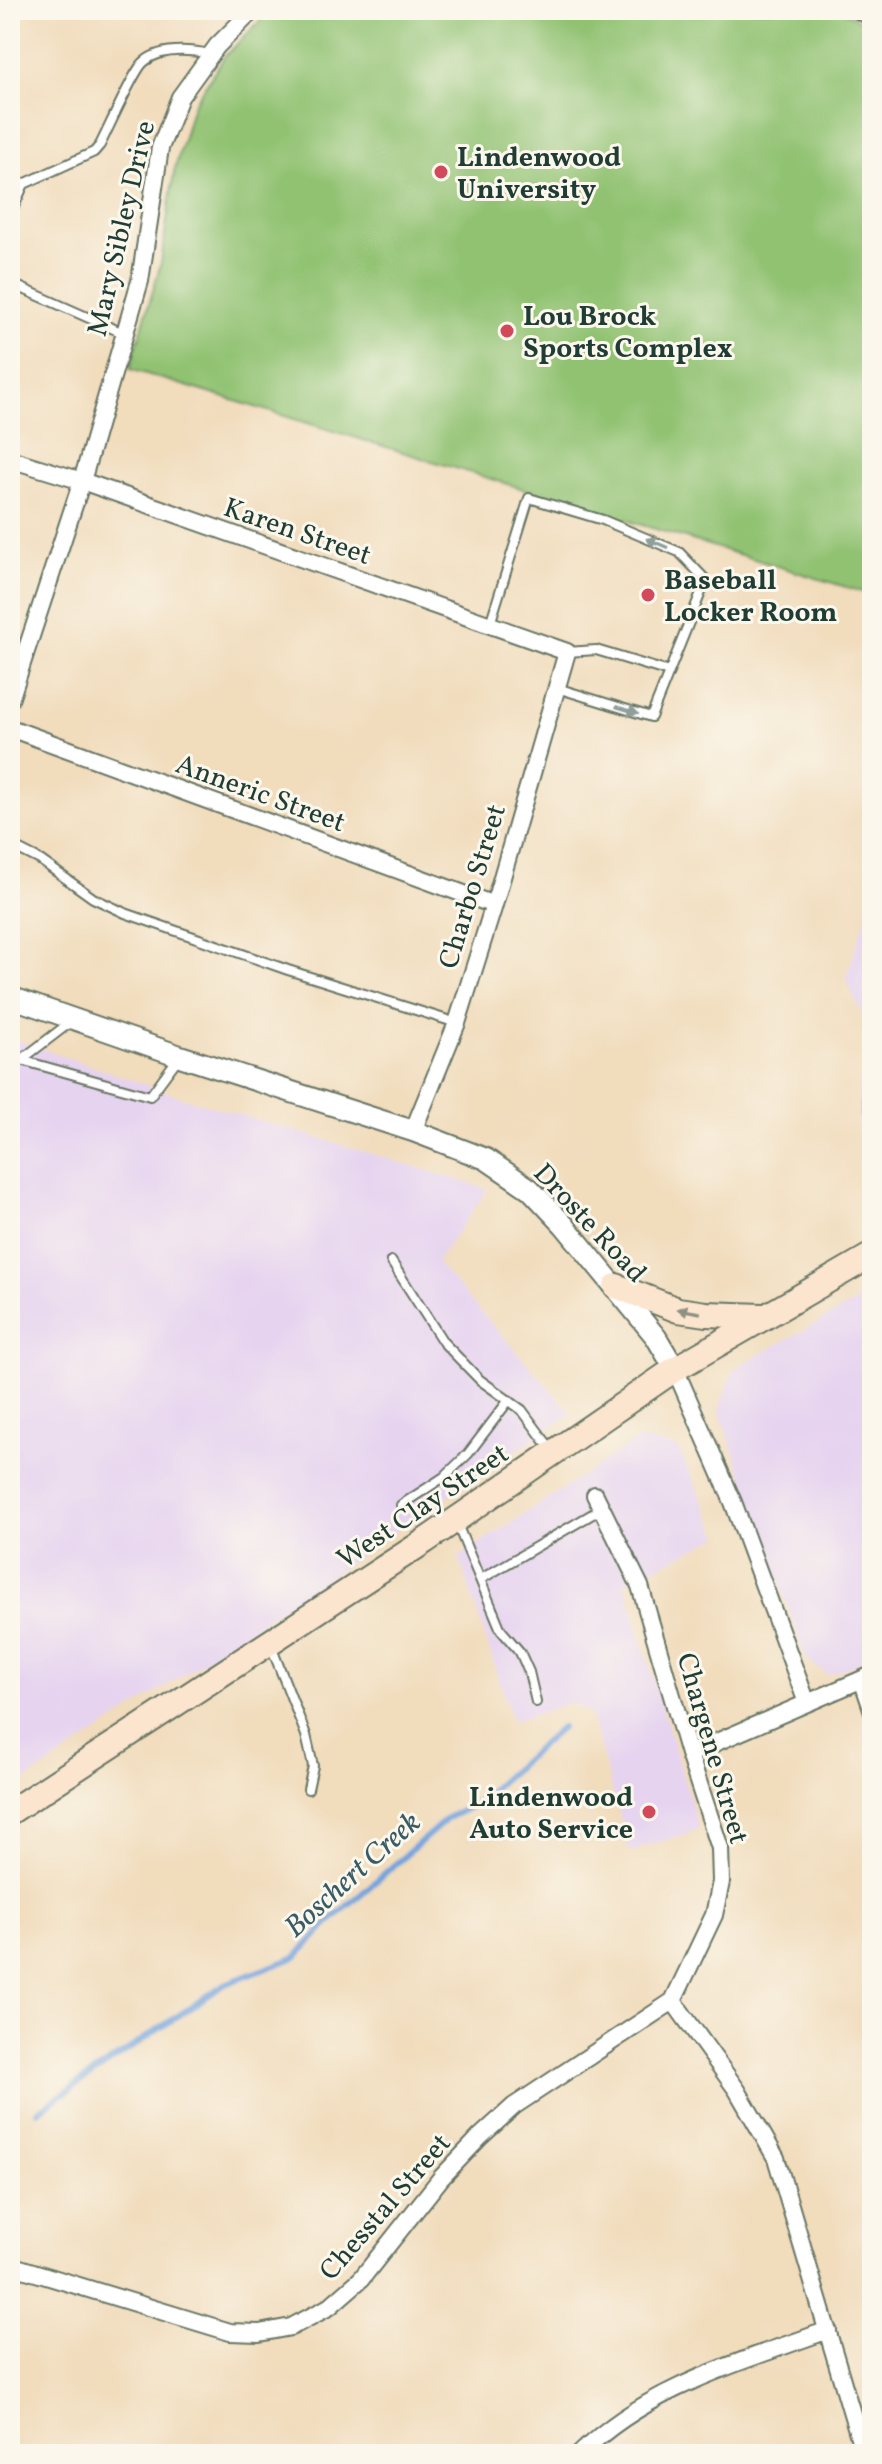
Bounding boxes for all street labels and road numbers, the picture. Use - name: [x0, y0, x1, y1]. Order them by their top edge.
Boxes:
- street label: Mary Sibley Drive: [79, 117, 166, 340]
- street label: Karen Street: [218, 489, 376, 576]
- street label: Anneric Street: [170, 746, 350, 843]
- street label: Charbo Street: [430, 800, 517, 974]
- street label: Droste Road: [524, 1155, 655, 1292]
- street label: West Clay Street: [330, 1435, 517, 1579]
- street label: Chargene Street: [666, 1649, 758, 1849]
- street label: Chesstal Street: [311, 2126, 461, 2290]

